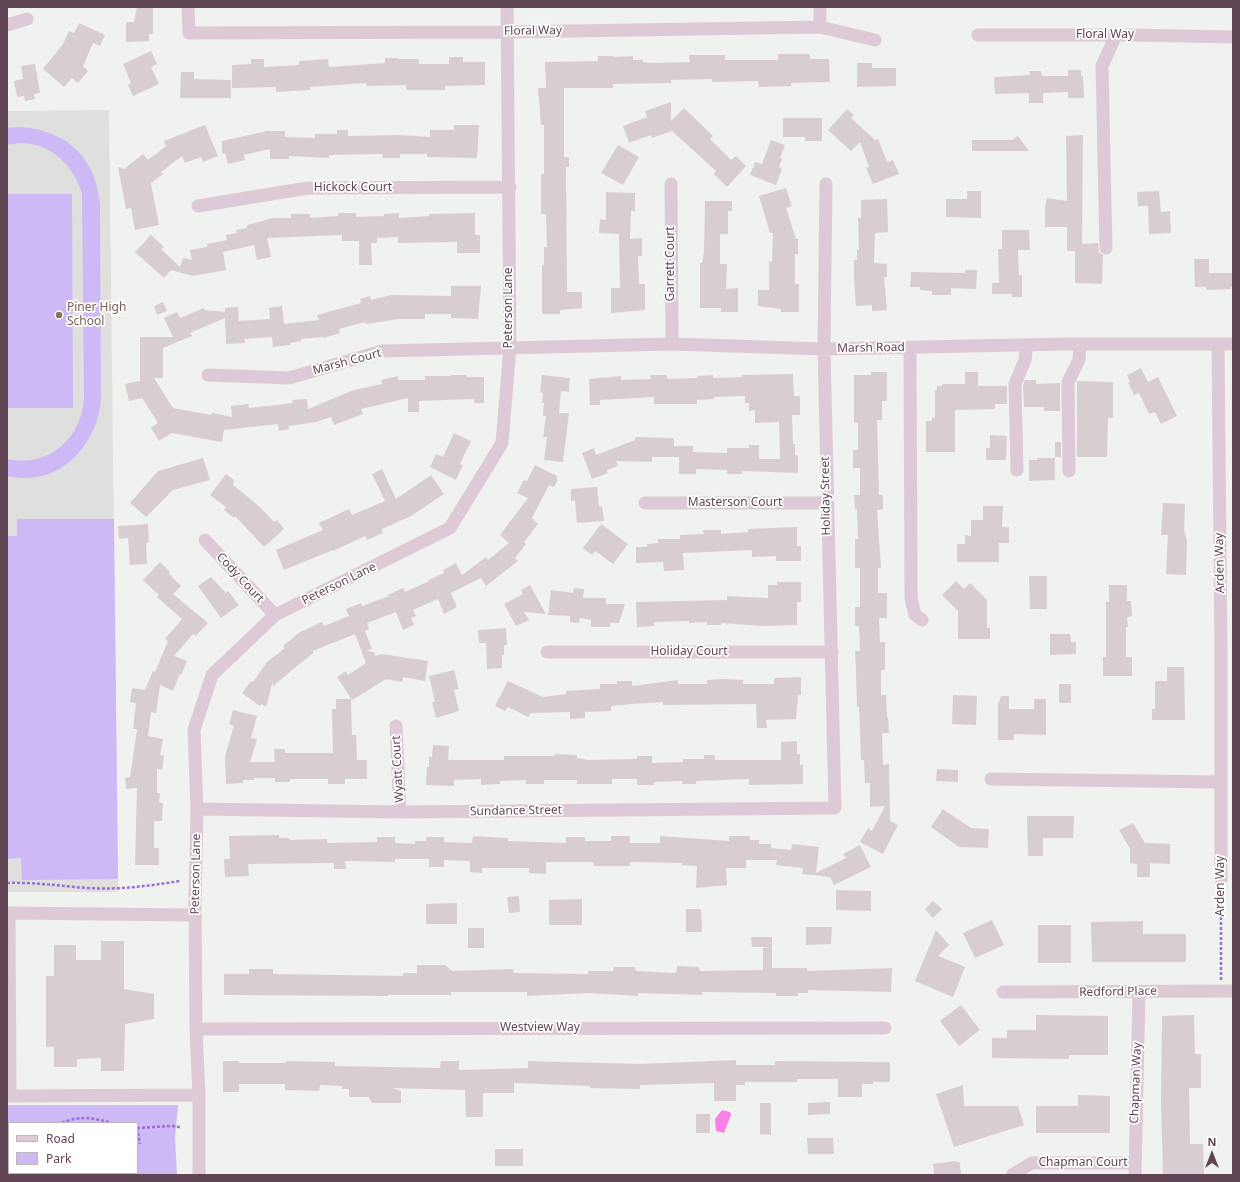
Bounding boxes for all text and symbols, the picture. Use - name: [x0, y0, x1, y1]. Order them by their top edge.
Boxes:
- street label: Floral Way: [504, 23, 562, 39]
- street label: Floral Way: [1076, 28, 1134, 42]
- street label: Hickock Court: [314, 181, 392, 195]
- street label: Garrett Court: [664, 226, 678, 302]
- street label: Peterson Lane: [502, 268, 516, 348]
- place label: Piner High School: [67, 301, 126, 329]
- marker: Piner High School: [54, 310, 64, 320]
- street label: Marsh Road: [837, 340, 905, 356]
- street label: Marsh Court: [311, 346, 383, 378]
- street label: Holiday Street: [818, 456, 834, 536]
- street label: Masterson Court: [688, 496, 782, 510]
- street label: Arden Way: [1212, 532, 1228, 594]
- street label: Cody Court: [213, 550, 267, 606]
- street label: Peterson Lane: [300, 560, 378, 608]
- street label: Holiday Court: [650, 645, 728, 659]
- street label: Wyatt Court: [389, 735, 407, 803]
- street label: Sundance Street: [470, 803, 562, 819]
- street label: Peterson Lane: [188, 833, 204, 915]
- street label: Arden Way: [1214, 856, 1228, 916]
- street label: Redford Place: [1079, 984, 1157, 1000]
- street label: Westview Way: [500, 1021, 580, 1035]
- street label: Chapman Way: [1127, 1042, 1145, 1124]
- legend: [8, 1122, 138, 1174]
- text: Road: [46, 1130, 75, 1147]
- north arrow: [1192, 1134, 1232, 1174]
- text: N: [1208, 1134, 1216, 1149]
- text: Park: [46, 1150, 71, 1167]
- street label: Chapman Court: [1038, 1156, 1128, 1170]

